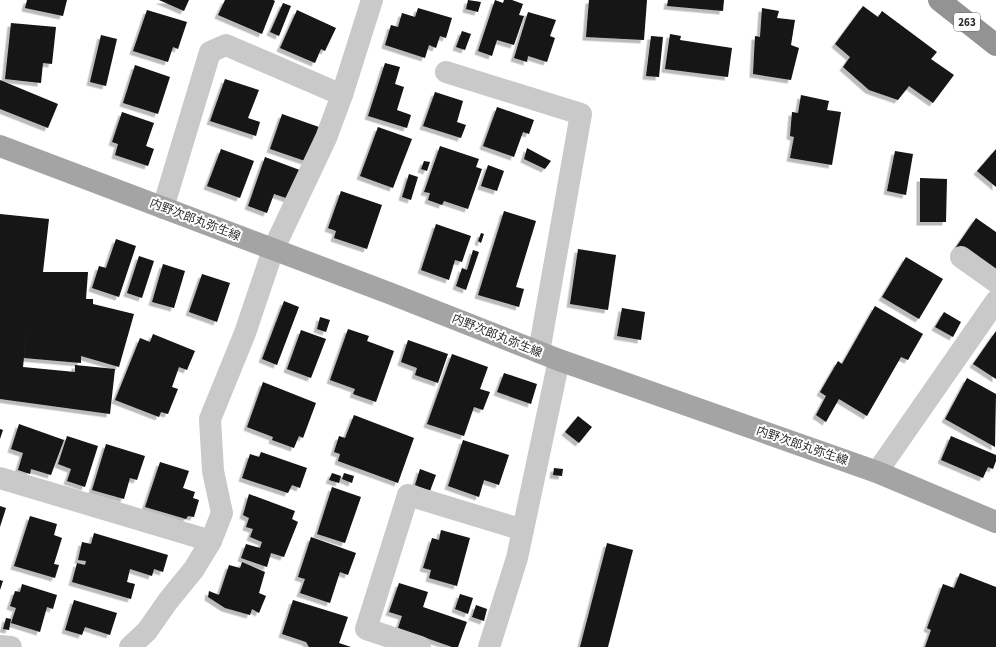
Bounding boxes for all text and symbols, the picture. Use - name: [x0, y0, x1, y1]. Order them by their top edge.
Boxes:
- road number: 263: [954, 13, 980, 31]
- street label: 内野次郎丸弥生線: [147, 195, 243, 245]
- street label: 内野次郎丸弥生線: [449, 310, 545, 362]
- street label: 内野次郎丸弥生線: [754, 422, 850, 470]

